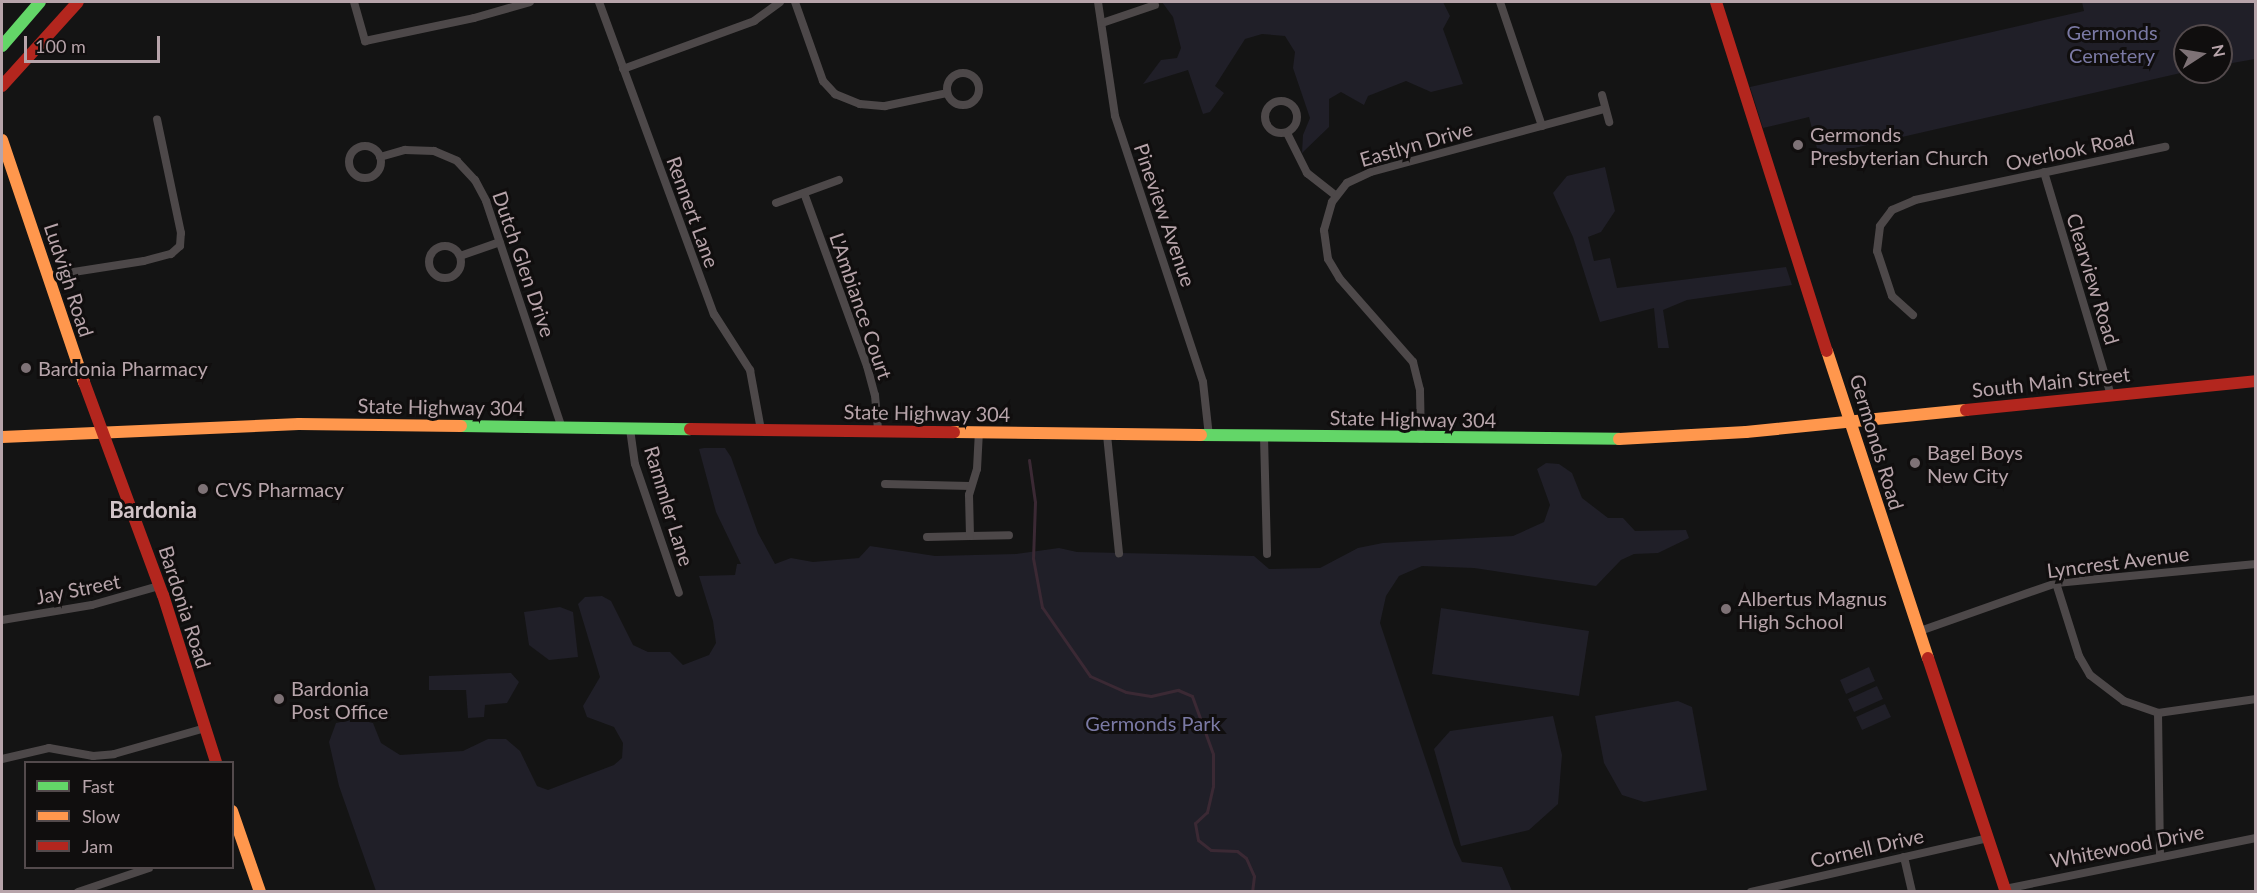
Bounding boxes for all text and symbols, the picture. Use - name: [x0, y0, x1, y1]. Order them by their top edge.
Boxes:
- park label: Germonds Cemetery: [2066, 21, 2158, 68]
- scale bar: [27, 24, 164, 62]
- north arrow: [2173, 24, 2233, 84]
- text: 100 m: [35, 35, 86, 57]
- text: N: [2209, 43, 2230, 59]
- street label: Eastlyn Drive: [1357, 116, 1475, 172]
- place label: Germonds Presbyterian Church: [1810, 122, 1988, 169]
- street label: Overlook Road: [2003, 125, 2137, 175]
- marker: Germonds Presbyterian Church: [1791, 138, 1805, 152]
- street label: Pineview Avenue: [1129, 140, 1201, 290]
- street label: Rennert Lane: [662, 153, 724, 271]
- street label: Dutch Glen Drive: [488, 188, 560, 340]
- street label: Clearview Road: [2062, 210, 2124, 348]
- street label: Ludvigh Road: [39, 220, 99, 340]
- street label: L'Ambiance Court: [825, 230, 897, 382]
- place label: Bardonia Pharmacy: [38, 356, 208, 380]
- marker: Bardonia Pharmacy: [19, 361, 33, 375]
- street label: South Main Street: [1971, 362, 2131, 402]
- street label: Germonds Road: [1845, 371, 1909, 513]
- street label: State Highway 304: [357, 394, 525, 420]
- street label: State Highway 304: [843, 400, 1011, 426]
- street label: State Highway 304: [1329, 406, 1497, 432]
- place label: Bagel Boys New City: [1927, 440, 2023, 487]
- street label: Rammler Lane: [639, 443, 699, 569]
- marker: Bagel Boys New City: [1908, 456, 1922, 470]
- place label: CVS Pharmacy: [215, 477, 344, 501]
- marker: CVS Pharmacy: [196, 482, 210, 496]
- district label: Bardonia: [109, 497, 197, 523]
- street label: Lyncrest Avenue: [2045, 541, 2191, 583]
- street label: Bardonia Road: [154, 543, 216, 671]
- street label: Jay Street: [34, 569, 122, 609]
- place label: Albertus Magnus High School: [1738, 586, 1887, 633]
- marker: Albertus Magnus High School: [1719, 602, 1733, 616]
- place label: Bardonia Post Office: [291, 676, 388, 723]
- marker: Bardonia Post Office: [272, 692, 286, 706]
- park label: Germonds Park: [1085, 711, 1221, 735]
- legend: [24, 761, 234, 869]
- text: Fast: [82, 775, 114, 797]
- text: Slow: [82, 805, 120, 827]
- street label: Whitewood Drive: [2048, 819, 2206, 873]
- street label: Cornell Drive: [1808, 823, 1926, 873]
- text: Jam: [82, 835, 113, 857]

